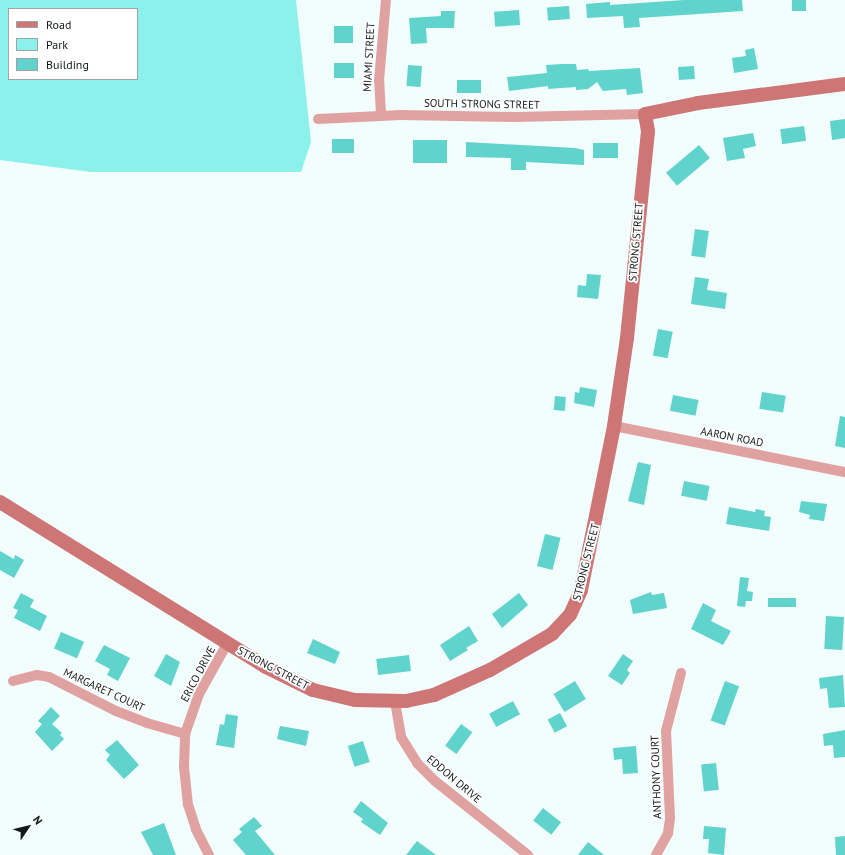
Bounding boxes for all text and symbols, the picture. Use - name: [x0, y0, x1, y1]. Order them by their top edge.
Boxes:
- legend: [8, 8, 138, 80]
- text: Road: [46, 17, 71, 32]
- street label: MIAMI STREET: [361, 22, 377, 92]
- text: Park: [46, 37, 68, 52]
- text: Building: [46, 57, 89, 72]
- street label: SOUTH STRONG STREET: [424, 96, 540, 112]
- street label: STRONG STREET: [626, 202, 646, 282]
- street label: AARON ROAD: [699, 424, 765, 450]
- street label: STRONG STREET: [570, 522, 602, 602]
- street label: ERICO DRIVE: [178, 644, 218, 704]
- street label: STRONG STREET: [235, 644, 311, 692]
- street label: MARGARET COURT: [61, 665, 147, 715]
- street label: ANTHONY COURT: [648, 735, 664, 819]
- street label: EDDON DRIVE: [424, 752, 484, 806]
- north arrow: [8, 807, 48, 847]
- text: N: [30, 813, 46, 827]

